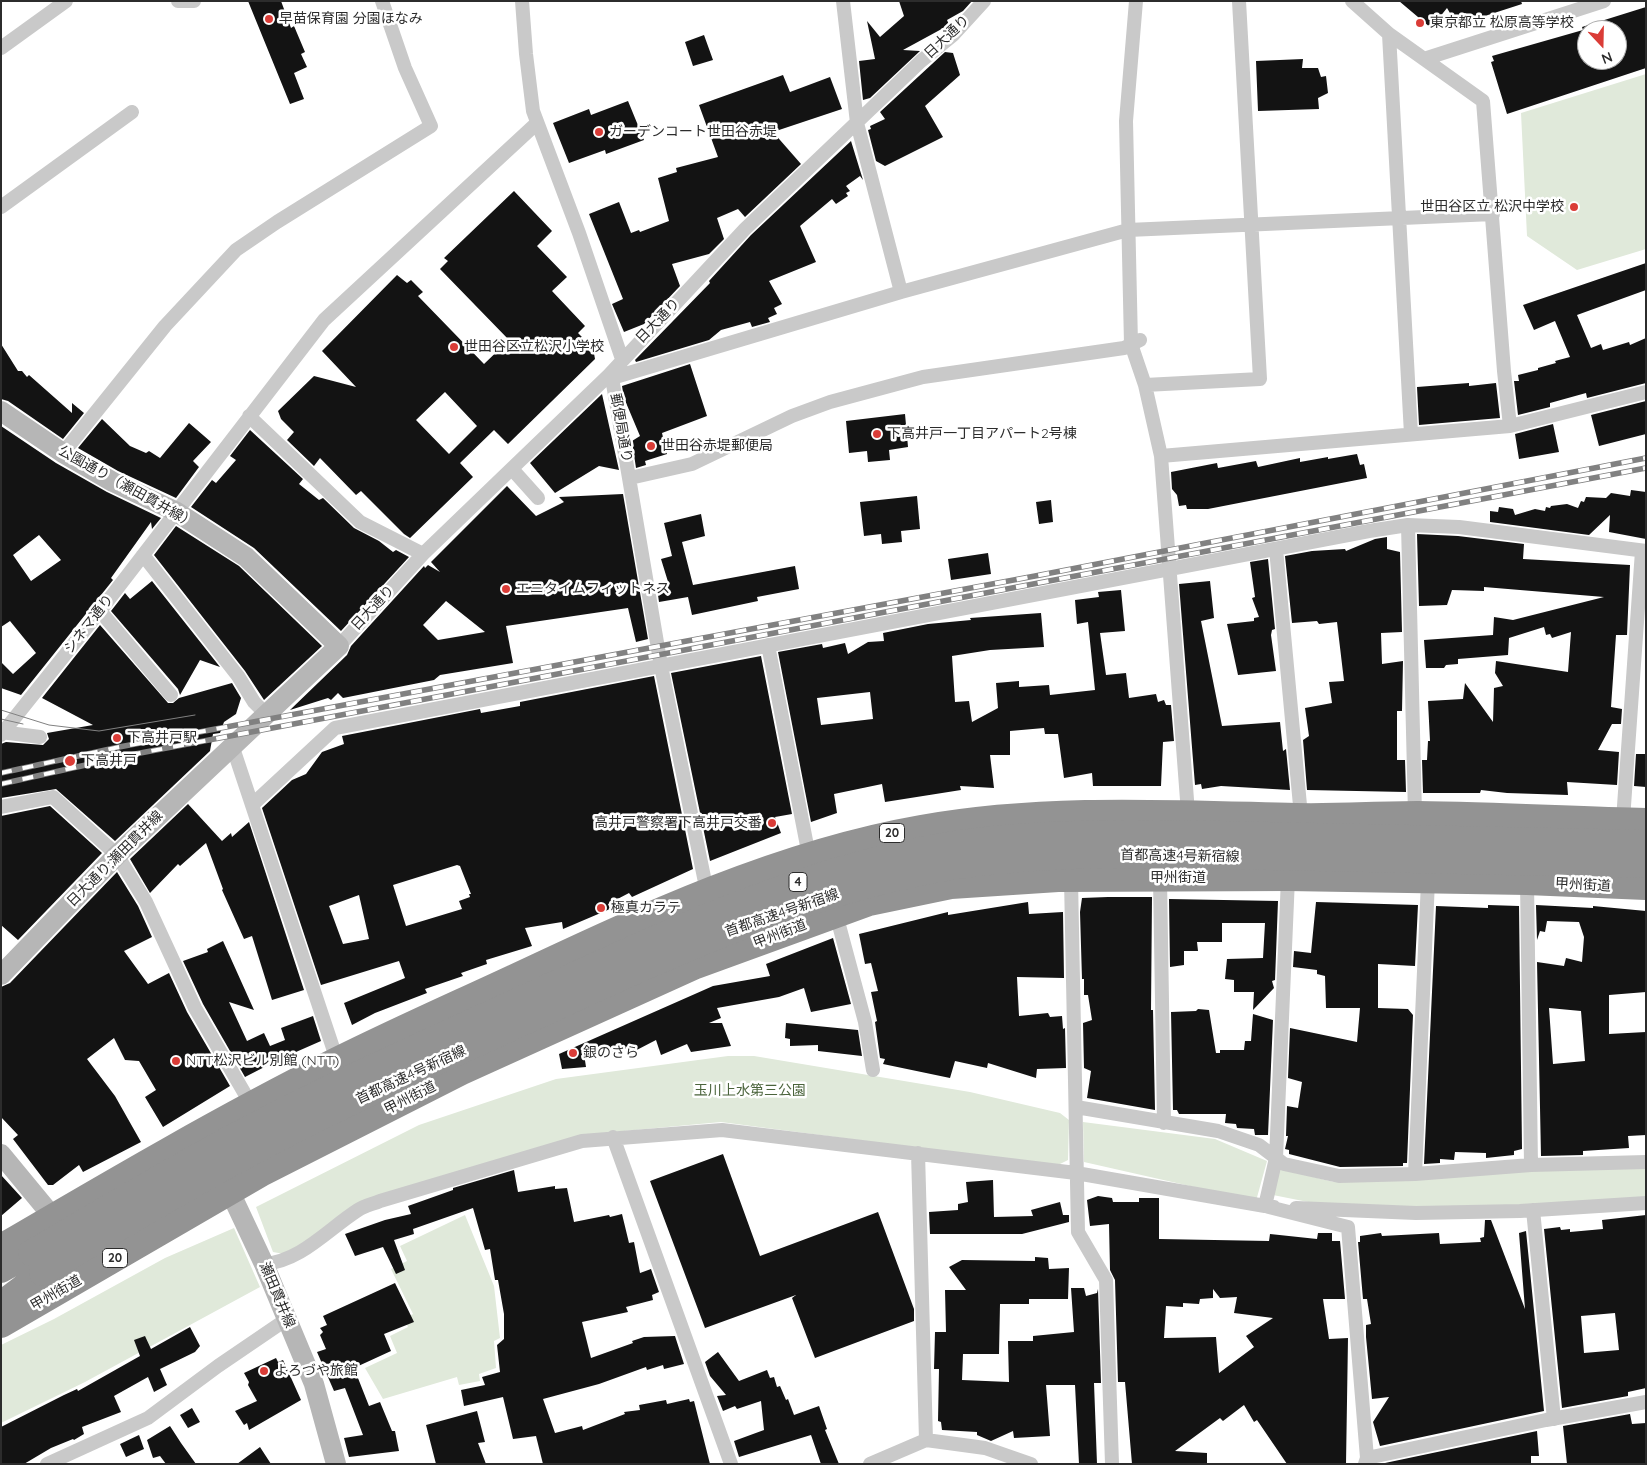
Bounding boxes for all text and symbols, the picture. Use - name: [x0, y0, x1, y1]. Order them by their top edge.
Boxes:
- place label: 早苗保育園 分園ほなみ: [279, 11, 423, 27]
- street label: 日大通り: [921, 12, 973, 62]
- marker: 早苗保育園 分園ほなみ: [263, 13, 275, 25]
- place label: 東京都立 松原高等学校: [1430, 15, 1574, 31]
- marker: 東京都立 松原高等学校: [1414, 17, 1426, 29]
- north arrow: [1577, 20, 1627, 70]
- text: N: [1599, 48, 1615, 68]
- place label: ガーデンコート世田谷赤堤: [609, 124, 777, 140]
- marker: ガーデンコート世田谷赤堤: [593, 126, 605, 138]
- place label: 世田谷区立 松沢中学校: [1420, 199, 1564, 215]
- marker: 世田谷区立 松沢中学校: [1568, 201, 1580, 213]
- street label: 日大通り: [633, 295, 683, 347]
- place label: 世田谷区立松沢小学校: [464, 339, 604, 355]
- marker: 世田谷区立松沢小学校: [448, 341, 460, 353]
- street label: 郵便局通り: [607, 392, 635, 464]
- place label: 下高井戸一丁目アパート2号棟: [887, 426, 1077, 442]
- marker: 下高井戸一丁目アパート2号棟: [871, 428, 883, 440]
- place label: 世田谷赤堤郵便局: [661, 438, 773, 454]
- marker: 世田谷赤堤郵便局: [645, 440, 657, 452]
- street label: 公園通り（瀬田貫井線）: [56, 442, 198, 532]
- place label: エニタイムフィットネス: [516, 581, 670, 597]
- street label: 日大通り: [348, 582, 398, 634]
- marker: エニタイムフィットネス: [500, 583, 512, 595]
- street label: シネマ通り: [61, 591, 117, 657]
- place label: 下高井戸駅: [127, 730, 197, 746]
- marker: 下高井戸駅: [111, 732, 123, 744]
- place label: 下高井戸: [81, 753, 137, 769]
- marker: 下高井戸: [63, 754, 77, 768]
- street label: 日大通り;瀬田貫井線: [64, 808, 166, 910]
- place label: 高井戸警察署下高井戸交番: [594, 815, 762, 831]
- marker: 高井戸警察署下高井戸交番: [766, 817, 778, 829]
- road number: 20: [880, 824, 904, 842]
- street label: 首都高速4号新宿線: [1120, 847, 1240, 865]
- street label: 甲州街道: [1150, 870, 1206, 886]
- road number: 4: [789, 872, 807, 892]
- street label: 甲州街道: [1555, 875, 1611, 895]
- street label: 首都高速4号新宿線: [723, 886, 841, 940]
- place label: 極真カラテ: [611, 900, 681, 916]
- marker: 極真カラテ: [595, 902, 607, 914]
- street label: 甲州街道: [751, 916, 809, 952]
- street label: 首都高速4号新宿線: [353, 1042, 469, 1108]
- place label: 銀のさら: [583, 1045, 639, 1061]
- marker: 銀のさら: [567, 1047, 579, 1059]
- place label: NTT松沢ビル別館 (NTT): [186, 1053, 339, 1069]
- marker: NTT松沢ビル別館 (NTT): [170, 1055, 182, 1067]
- street label: 甲州街道: [381, 1078, 439, 1118]
- park label: 玉川上水第三公園: [694, 1083, 806, 1099]
- road number: 20: [102, 1248, 128, 1268]
- street label: 瀬田貫井線: [256, 1260, 298, 1330]
- street label: 甲州街道: [28, 1272, 84, 1314]
- place label: よろづや旅館: [274, 1363, 358, 1379]
- marker: よろづや旅館: [258, 1365, 270, 1377]

